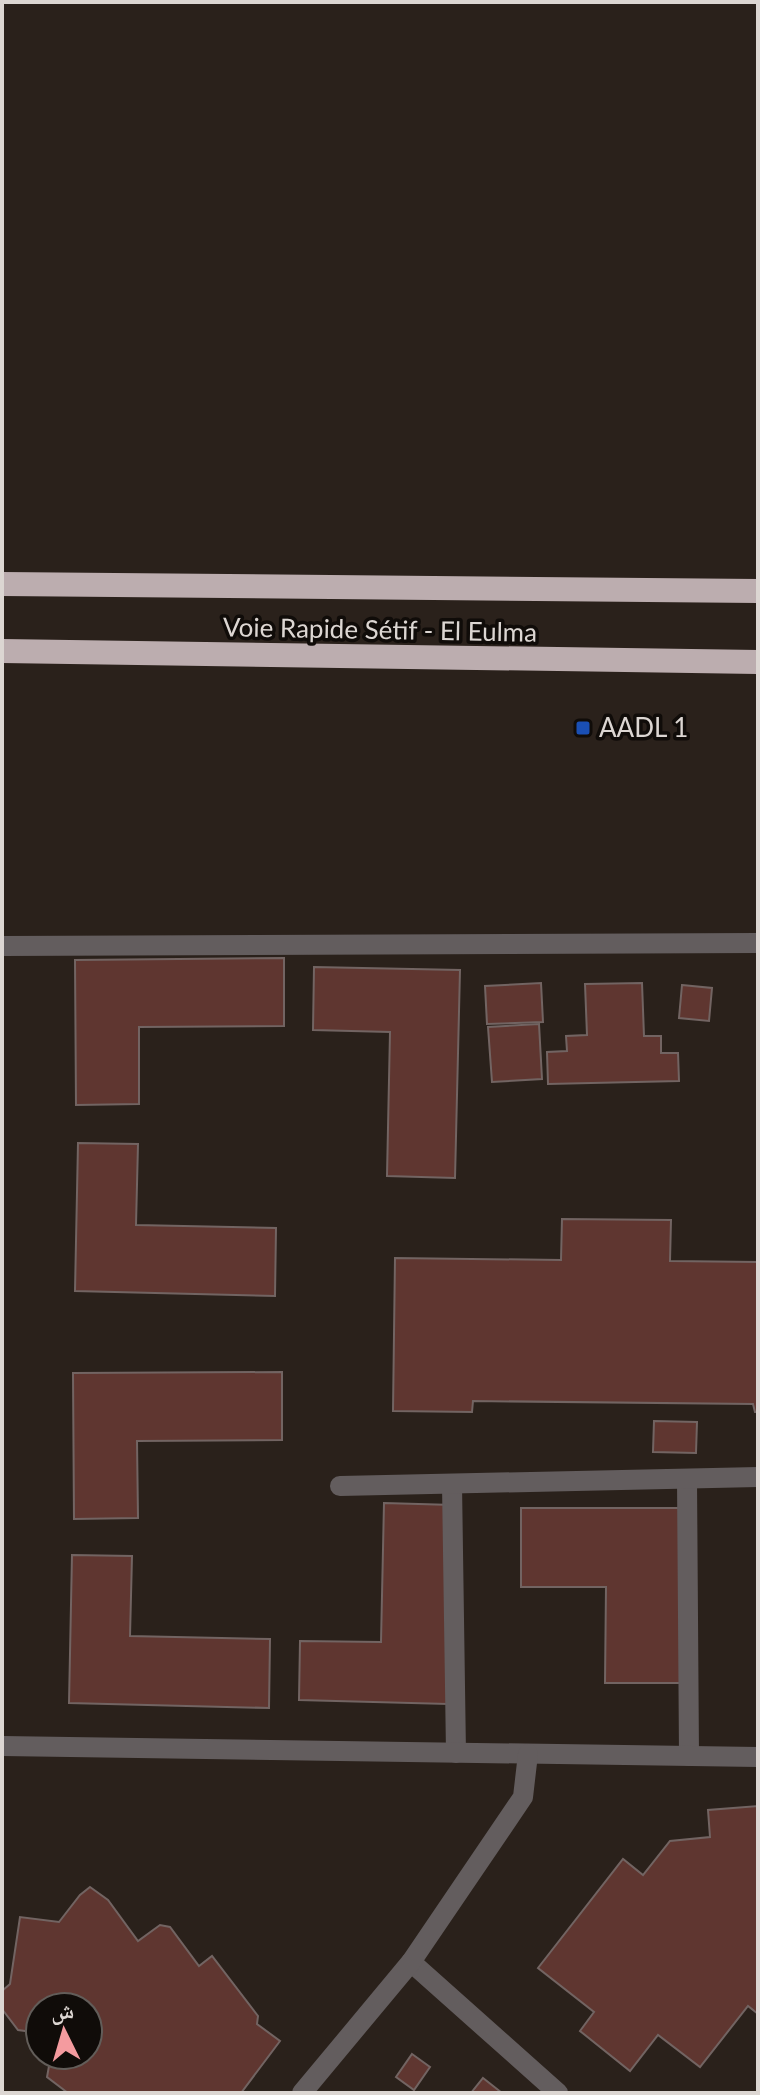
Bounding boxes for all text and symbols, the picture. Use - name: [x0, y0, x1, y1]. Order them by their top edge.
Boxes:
- street label: Voie Rapide Sétif - El Eulma: [223, 610, 537, 648]
- place label: AADL 1: [599, 711, 688, 743]
- marker: AADL 1: [574, 719, 592, 737]
- north arrow: [24, 1991, 104, 2071]
- text: ش: [49, 1996, 75, 2026]

